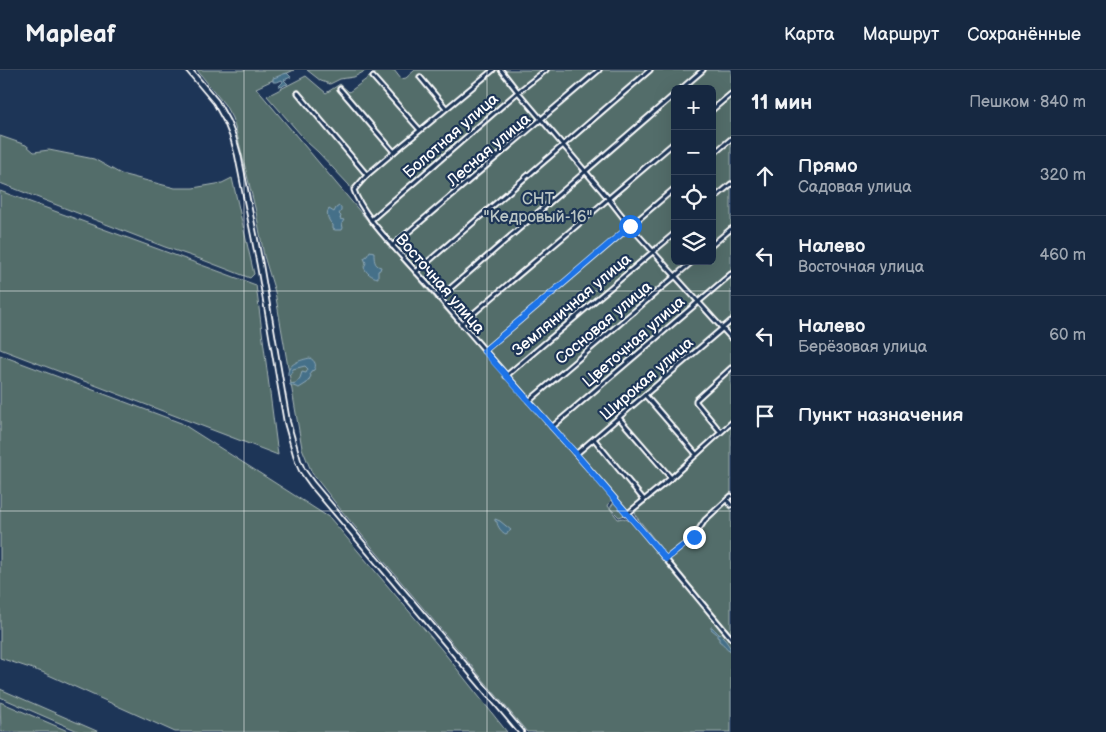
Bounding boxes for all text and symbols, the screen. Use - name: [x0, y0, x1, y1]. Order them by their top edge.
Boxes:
- text: Mapleaf: [25, 20, 116, 49]
- text: Карта: [784, 24, 835, 45]
- text: Маршрут: [863, 24, 939, 45]
- text: Сохранённые: [967, 24, 1081, 45]
- map controls: [671, 85, 716, 265]
- button: +: [671, 85, 716, 130]
- street label: Болотная улица: [400, 89, 503, 183]
- text: 11 мин: [751, 90, 812, 115]
- text: Пешком · 840 m: [969, 93, 1086, 112]
- street label: Лесная улица: [443, 109, 535, 191]
- button: −: [671, 130, 716, 175]
- text: Прямо: [798, 155, 858, 178]
- icon: ahead: [751, 162, 779, 190]
- text: 320 m: [1040, 166, 1086, 185]
- button: locate: [671, 175, 716, 220]
- text: Садовая улица: [798, 178, 912, 197]
- park label: СНТ "Кедровый-16": [483, 190, 593, 227]
- route start: [619, 215, 642, 238]
- button: layers: [671, 220, 716, 265]
- street label: Восточная улица: [391, 230, 489, 338]
- text: Налево: [798, 235, 865, 258]
- icon: left: [751, 242, 779, 270]
- text: 460 m: [1040, 246, 1086, 265]
- street label: Земляничная улица: [509, 250, 636, 360]
- text: Восточная улица: [798, 258, 924, 277]
- street label: Сосновая улица: [552, 277, 656, 369]
- street label: Цветочная улица: [579, 292, 689, 392]
- text: Налево: [798, 315, 865, 338]
- icon: left: [751, 322, 779, 350]
- text: 60 m: [1049, 326, 1086, 345]
- street label: Широкая улица: [597, 333, 698, 425]
- text: Берёзовая улица: [798, 338, 927, 357]
- icon: arrive: [751, 402, 779, 430]
- text: Пункт назначения: [798, 404, 963, 427]
- route end: [683, 526, 706, 549]

